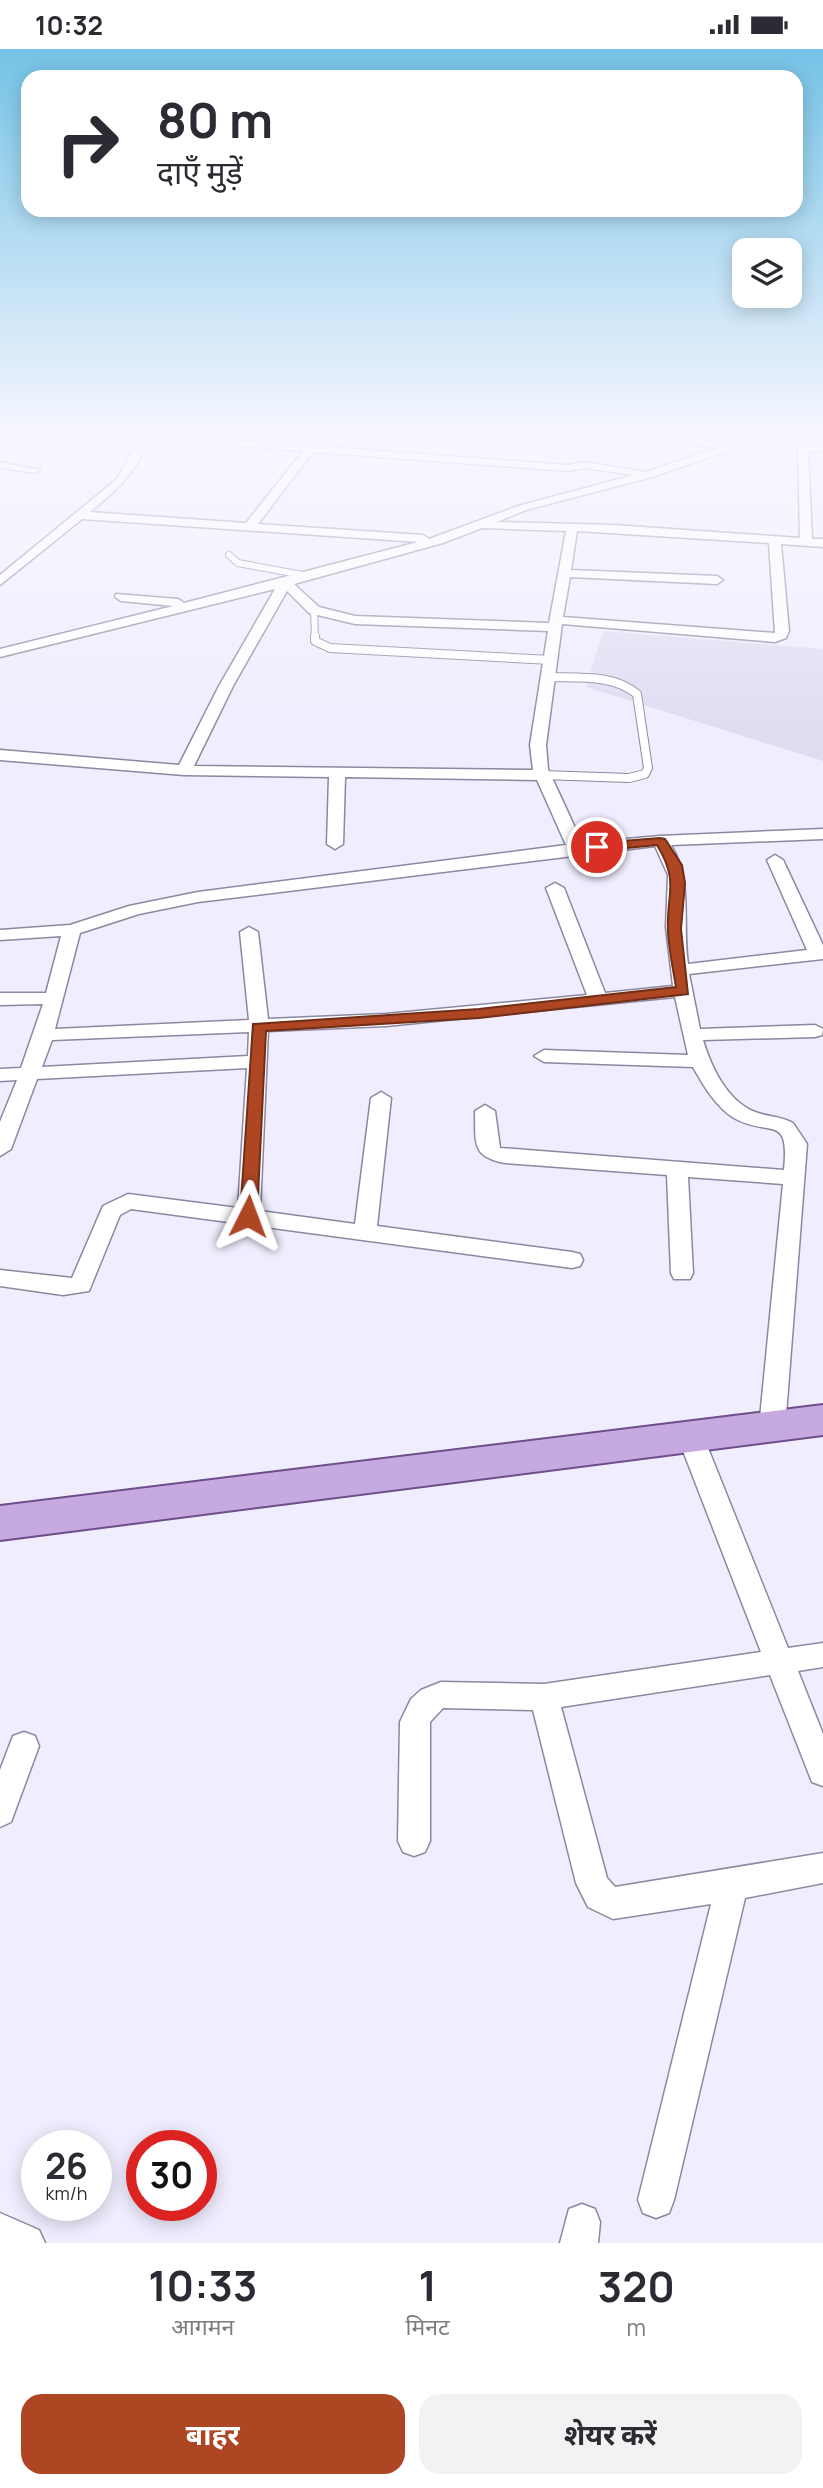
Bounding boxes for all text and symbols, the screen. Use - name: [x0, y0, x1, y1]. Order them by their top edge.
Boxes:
- text: 10:32: [35, 7, 103, 43]
- text: 80 m: [157, 86, 273, 153]
- icon: right: [42, 98, 133, 189]
- text: दाएँ मुड़ें: [157, 150, 243, 194]
- map controls: [732, 238, 802, 308]
- button: layers: [732, 238, 802, 308]
- pin: [567, 817, 627, 877]
- icon: arrive: [578, 828, 616, 866]
- position arrow: [211, 1179, 285, 1253]
- speed limit sign: 30: [126, 2130, 217, 2221]
- text: 26: [45, 2142, 88, 2190]
- text: km/h: [46, 2181, 87, 2205]
- text: 10:33: [148, 2256, 257, 2314]
- text: 1: [418, 2256, 437, 2314]
- text: 320: [598, 2257, 675, 2315]
- text: आगमन: [171, 2310, 234, 2342]
- text: मिनट: [406, 2310, 450, 2342]
- text: m: [627, 2311, 646, 2343]
- button: बाहर: [21, 2394, 405, 2474]
- button: शेयर करें: [419, 2394, 802, 2474]

